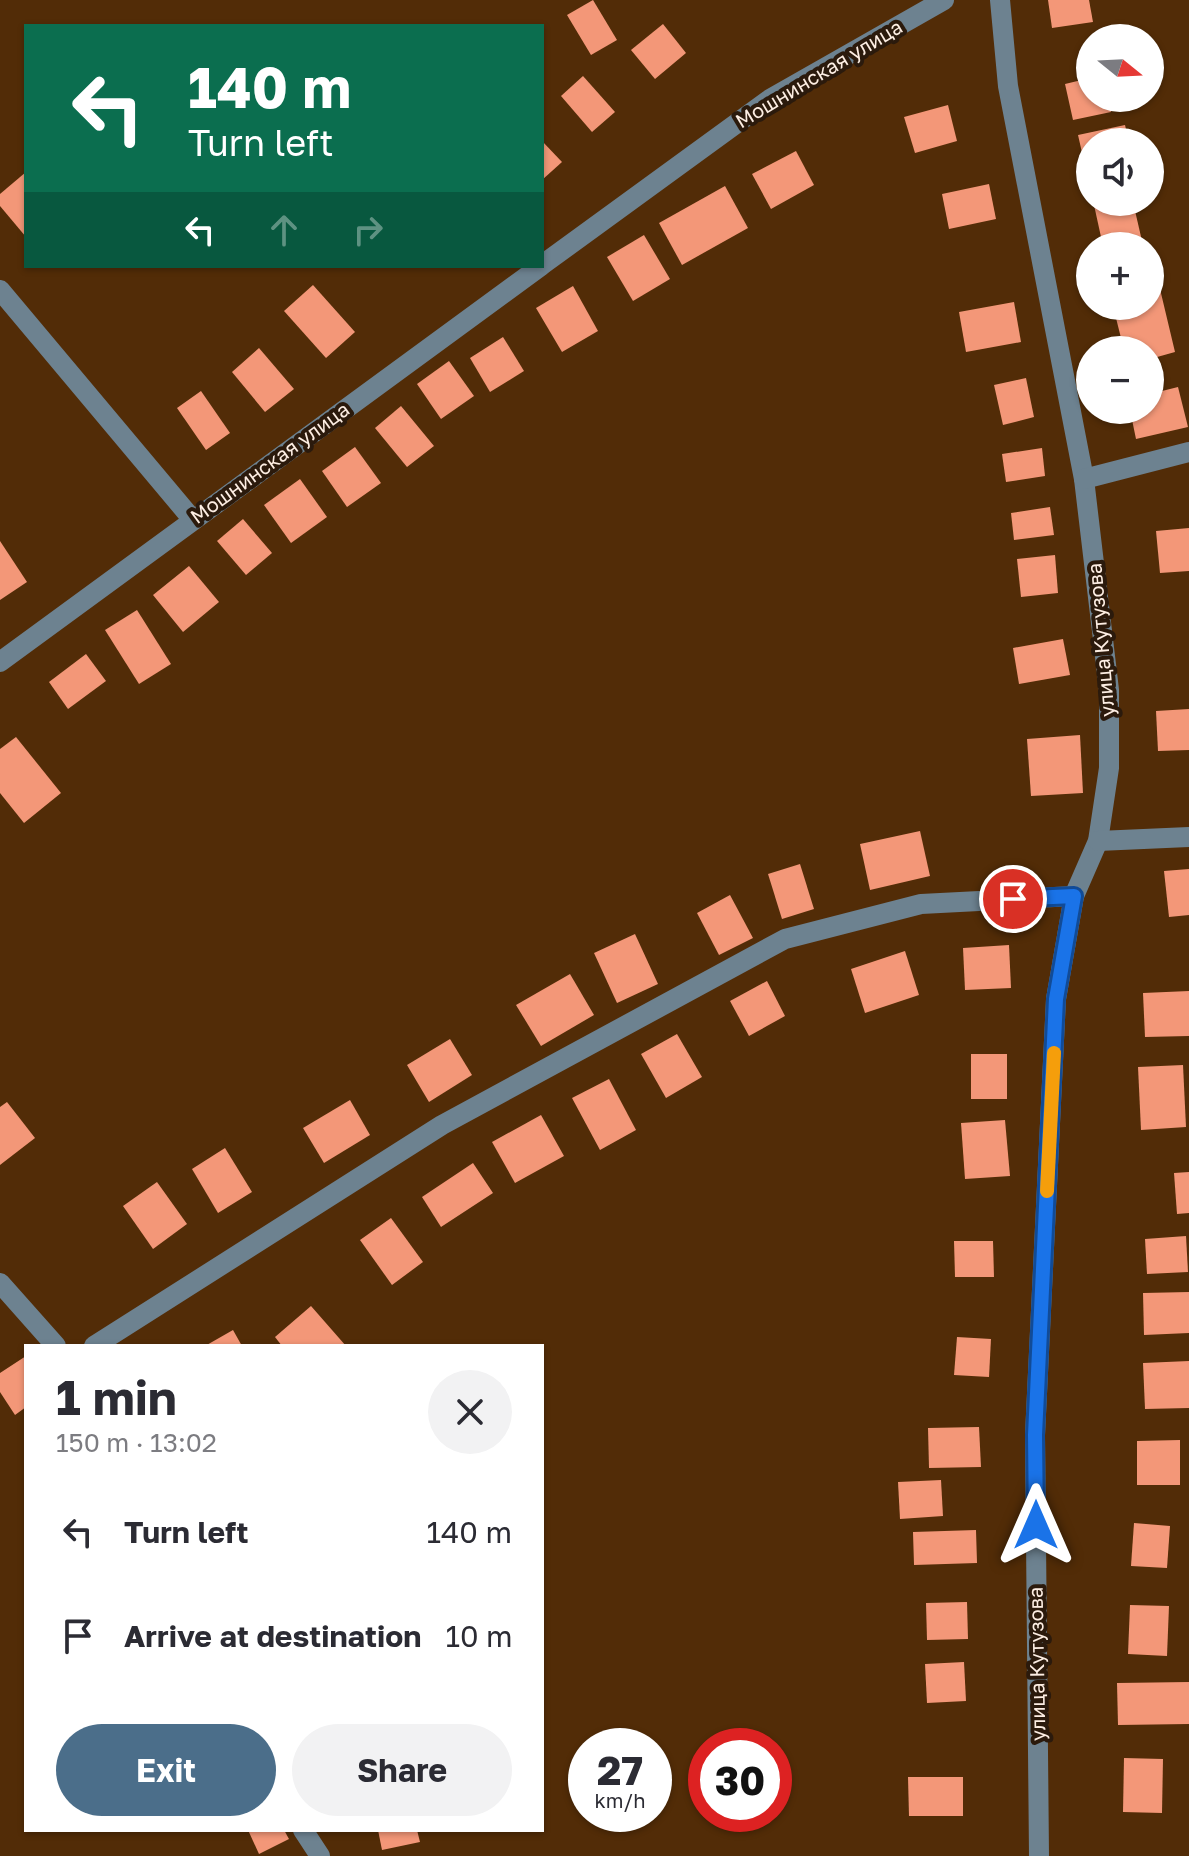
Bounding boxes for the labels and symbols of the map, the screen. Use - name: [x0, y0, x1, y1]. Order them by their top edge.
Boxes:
- street label: Мошнинская улица: [731, 14, 906, 132]
- north arrow: [1076, 24, 1164, 112]
- street label: Мошнинская улица: [185, 396, 354, 528]
- street label: улица Кутузова: [1081, 562, 1119, 718]
- pin: [979, 865, 1047, 933]
- position arrow: [994, 1483, 1078, 1567]
- street label: улица Кутузова: [1023, 1587, 1049, 1741]
- speed limit sign: 30: [688, 1728, 792, 1832]

